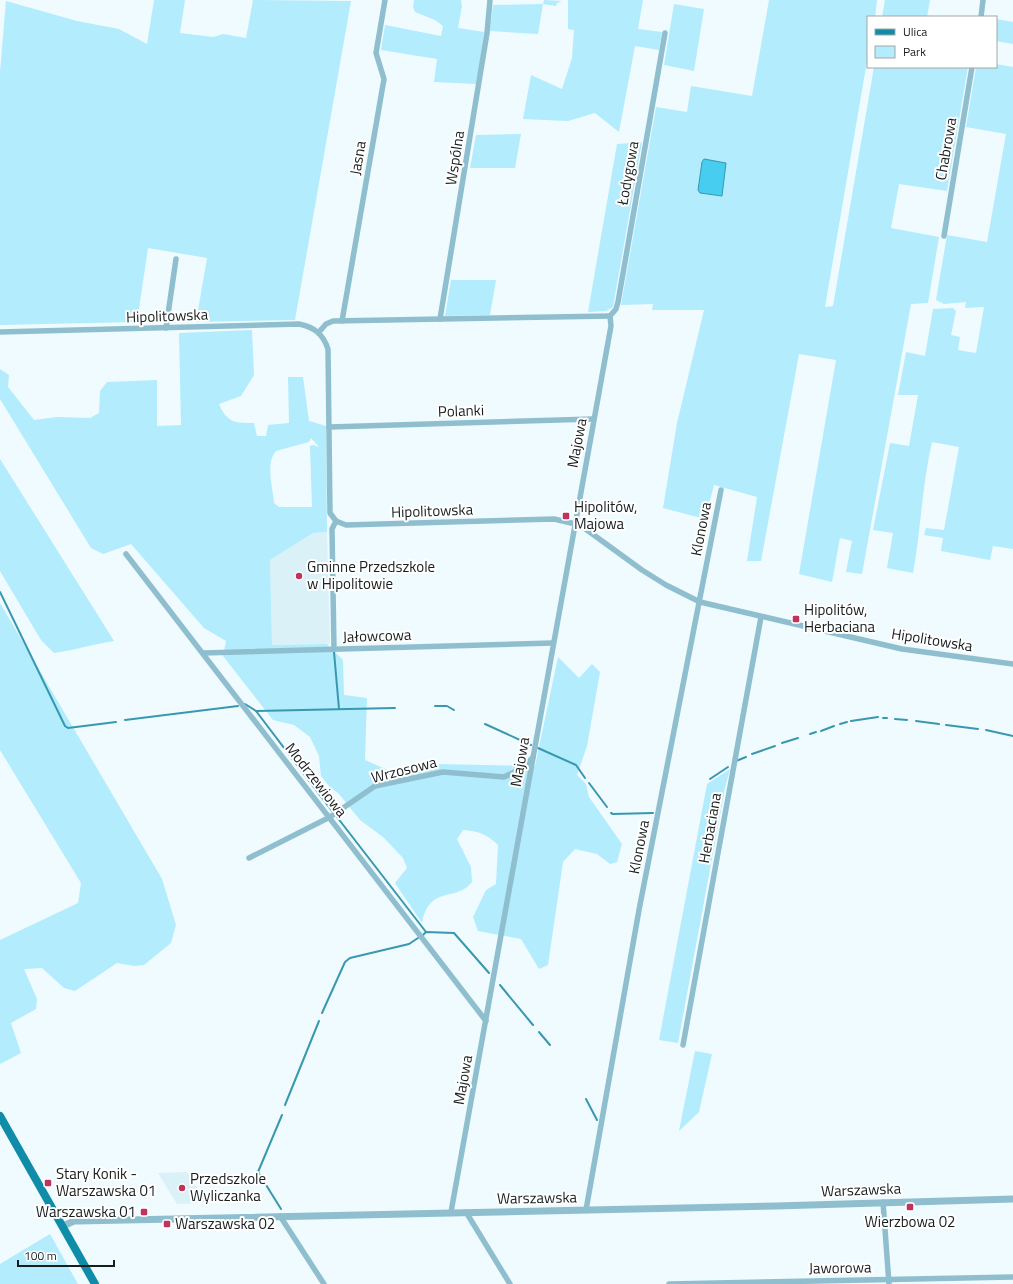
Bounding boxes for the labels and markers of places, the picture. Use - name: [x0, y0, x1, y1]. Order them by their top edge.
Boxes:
- place label: Hipolitów, Majowa: [574, 495, 637, 535]
- marker: Hipolitów, Majowa: [561, 511, 571, 521]
- place label: Gminne Przedszkole w Hipolitowie: [307, 555, 435, 595]
- marker: Gminne Przedszkole w Hipolitowie: [294, 571, 304, 581]
- place label: Hipolitów, Herbaciana: [804, 598, 876, 638]
- marker: Hipolitów, Herbaciana: [791, 614, 801, 624]
- place label: Stary Konik - Warszawska 01: [56, 1162, 156, 1202]
- place label: Przedszkole Wyliczanka: [190, 1167, 266, 1207]
- marker: Stary Konik - Warszawska 01: [43, 1178, 53, 1188]
- marker: Przedszkole Wyliczanka: [177, 1183, 187, 1193]
- place label: Warszawska 01: [36, 1200, 136, 1223]
- marker: Wierzbowa 02: [905, 1202, 915, 1212]
- marker: Warszawska 01: [139, 1207, 149, 1217]
- place label: Wierzbowa 02: [865, 1210, 955, 1233]
- place label: Warszawska 02: [175, 1212, 275, 1235]
- marker: Warszawska 02: [162, 1219, 172, 1229]

